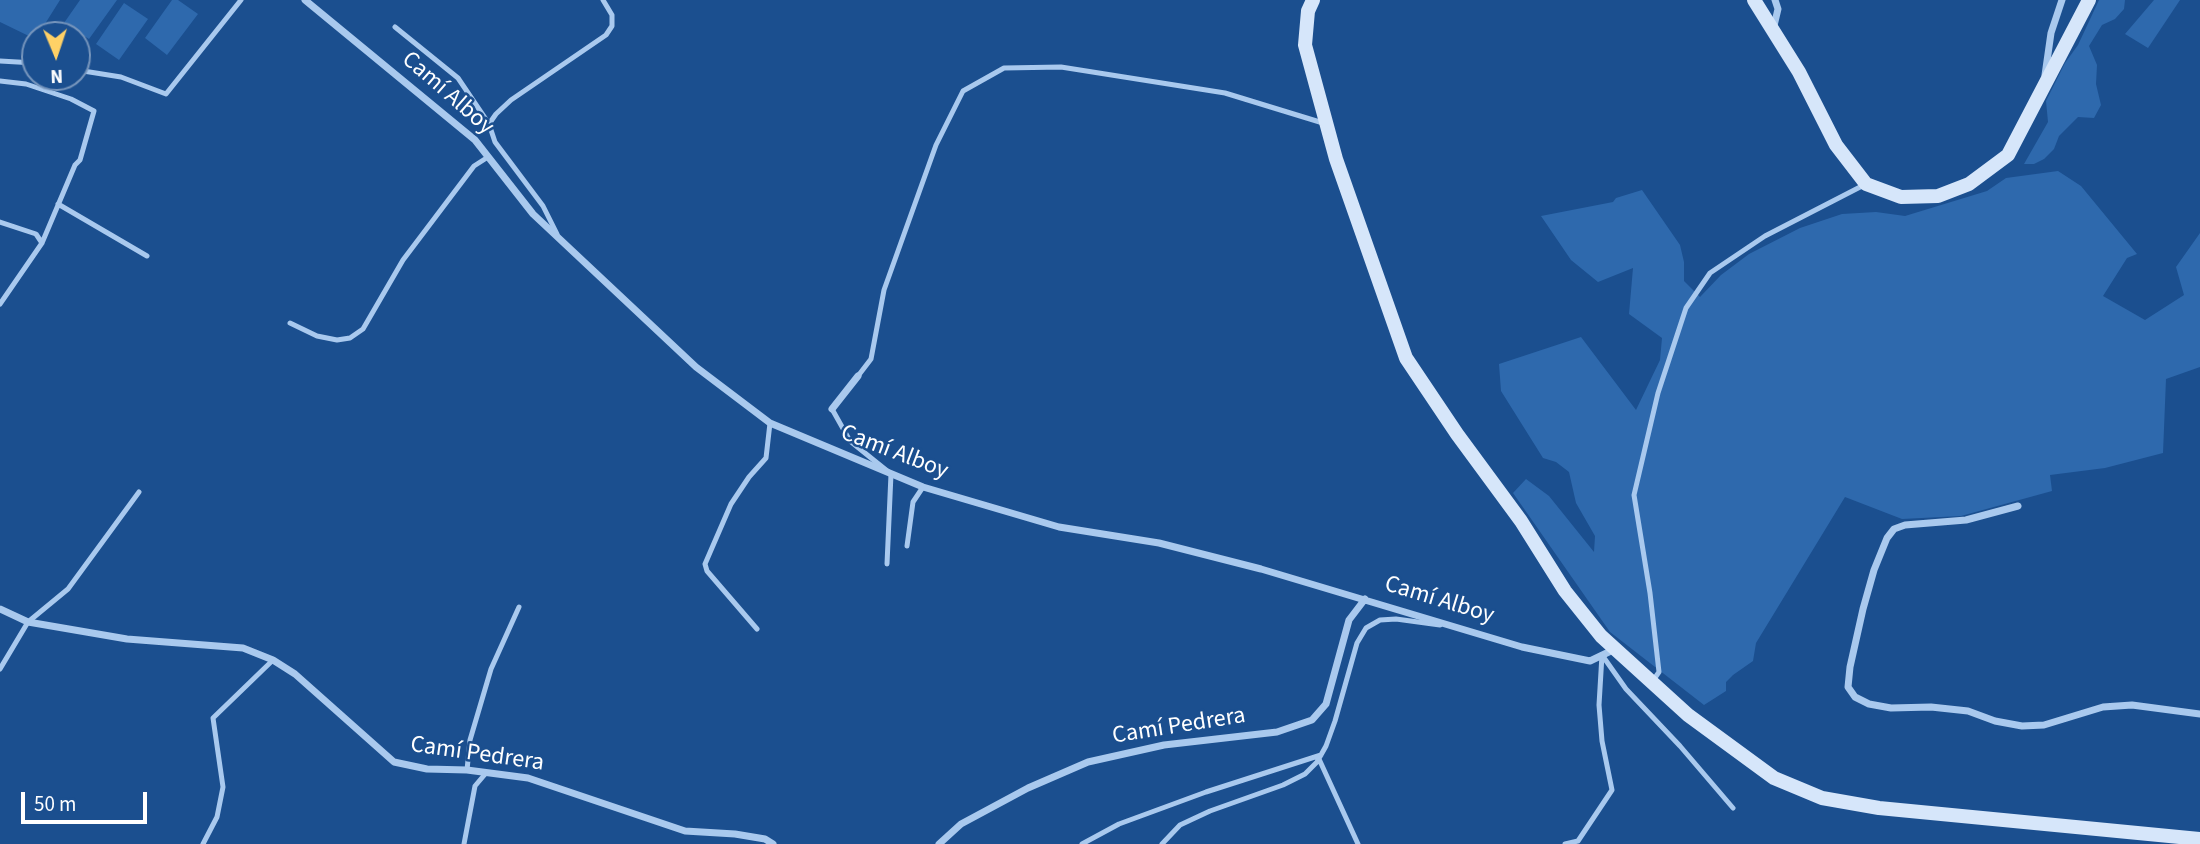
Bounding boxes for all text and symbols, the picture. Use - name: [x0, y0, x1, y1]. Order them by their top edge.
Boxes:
- north arrow: [21, 21, 91, 91]
- street label: Camí Alboy: [395, 46, 499, 142]
- text: N: [50, 62, 63, 89]
- street label: Camí Alboy: [836, 419, 952, 487]
- street label: Camí Alboy: [1381, 571, 1497, 631]
- street label: Camí Pedrera: [1110, 702, 1248, 752]
- street label: Camí Pedrera: [408, 731, 546, 779]
- scale bar: [24, 778, 150, 822]
- text: 50 m: [34, 789, 76, 819]

